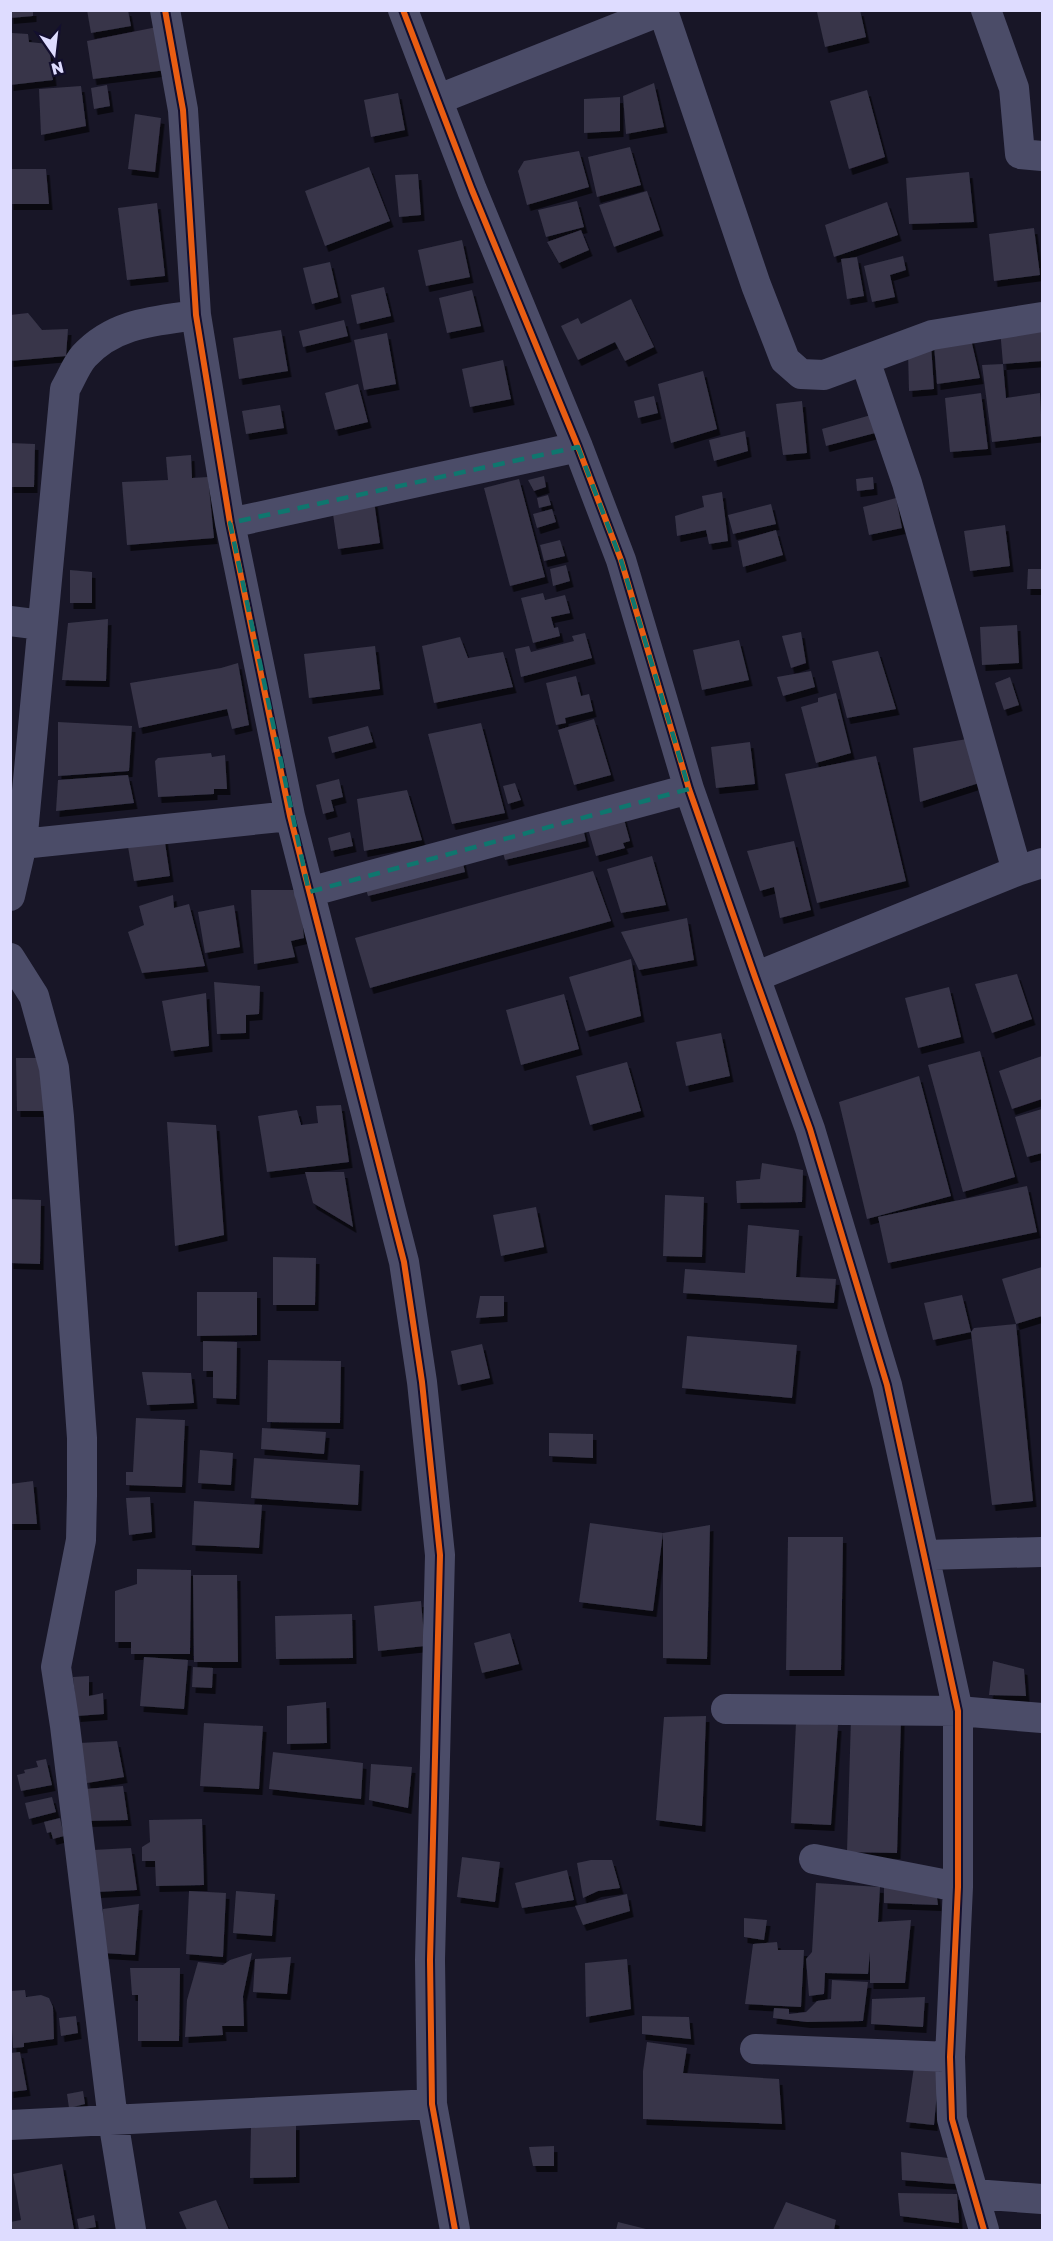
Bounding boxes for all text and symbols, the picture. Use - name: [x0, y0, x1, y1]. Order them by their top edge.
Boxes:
- north arrow: [24, 24, 84, 84]
- text: N: [49, 57, 66, 80]

